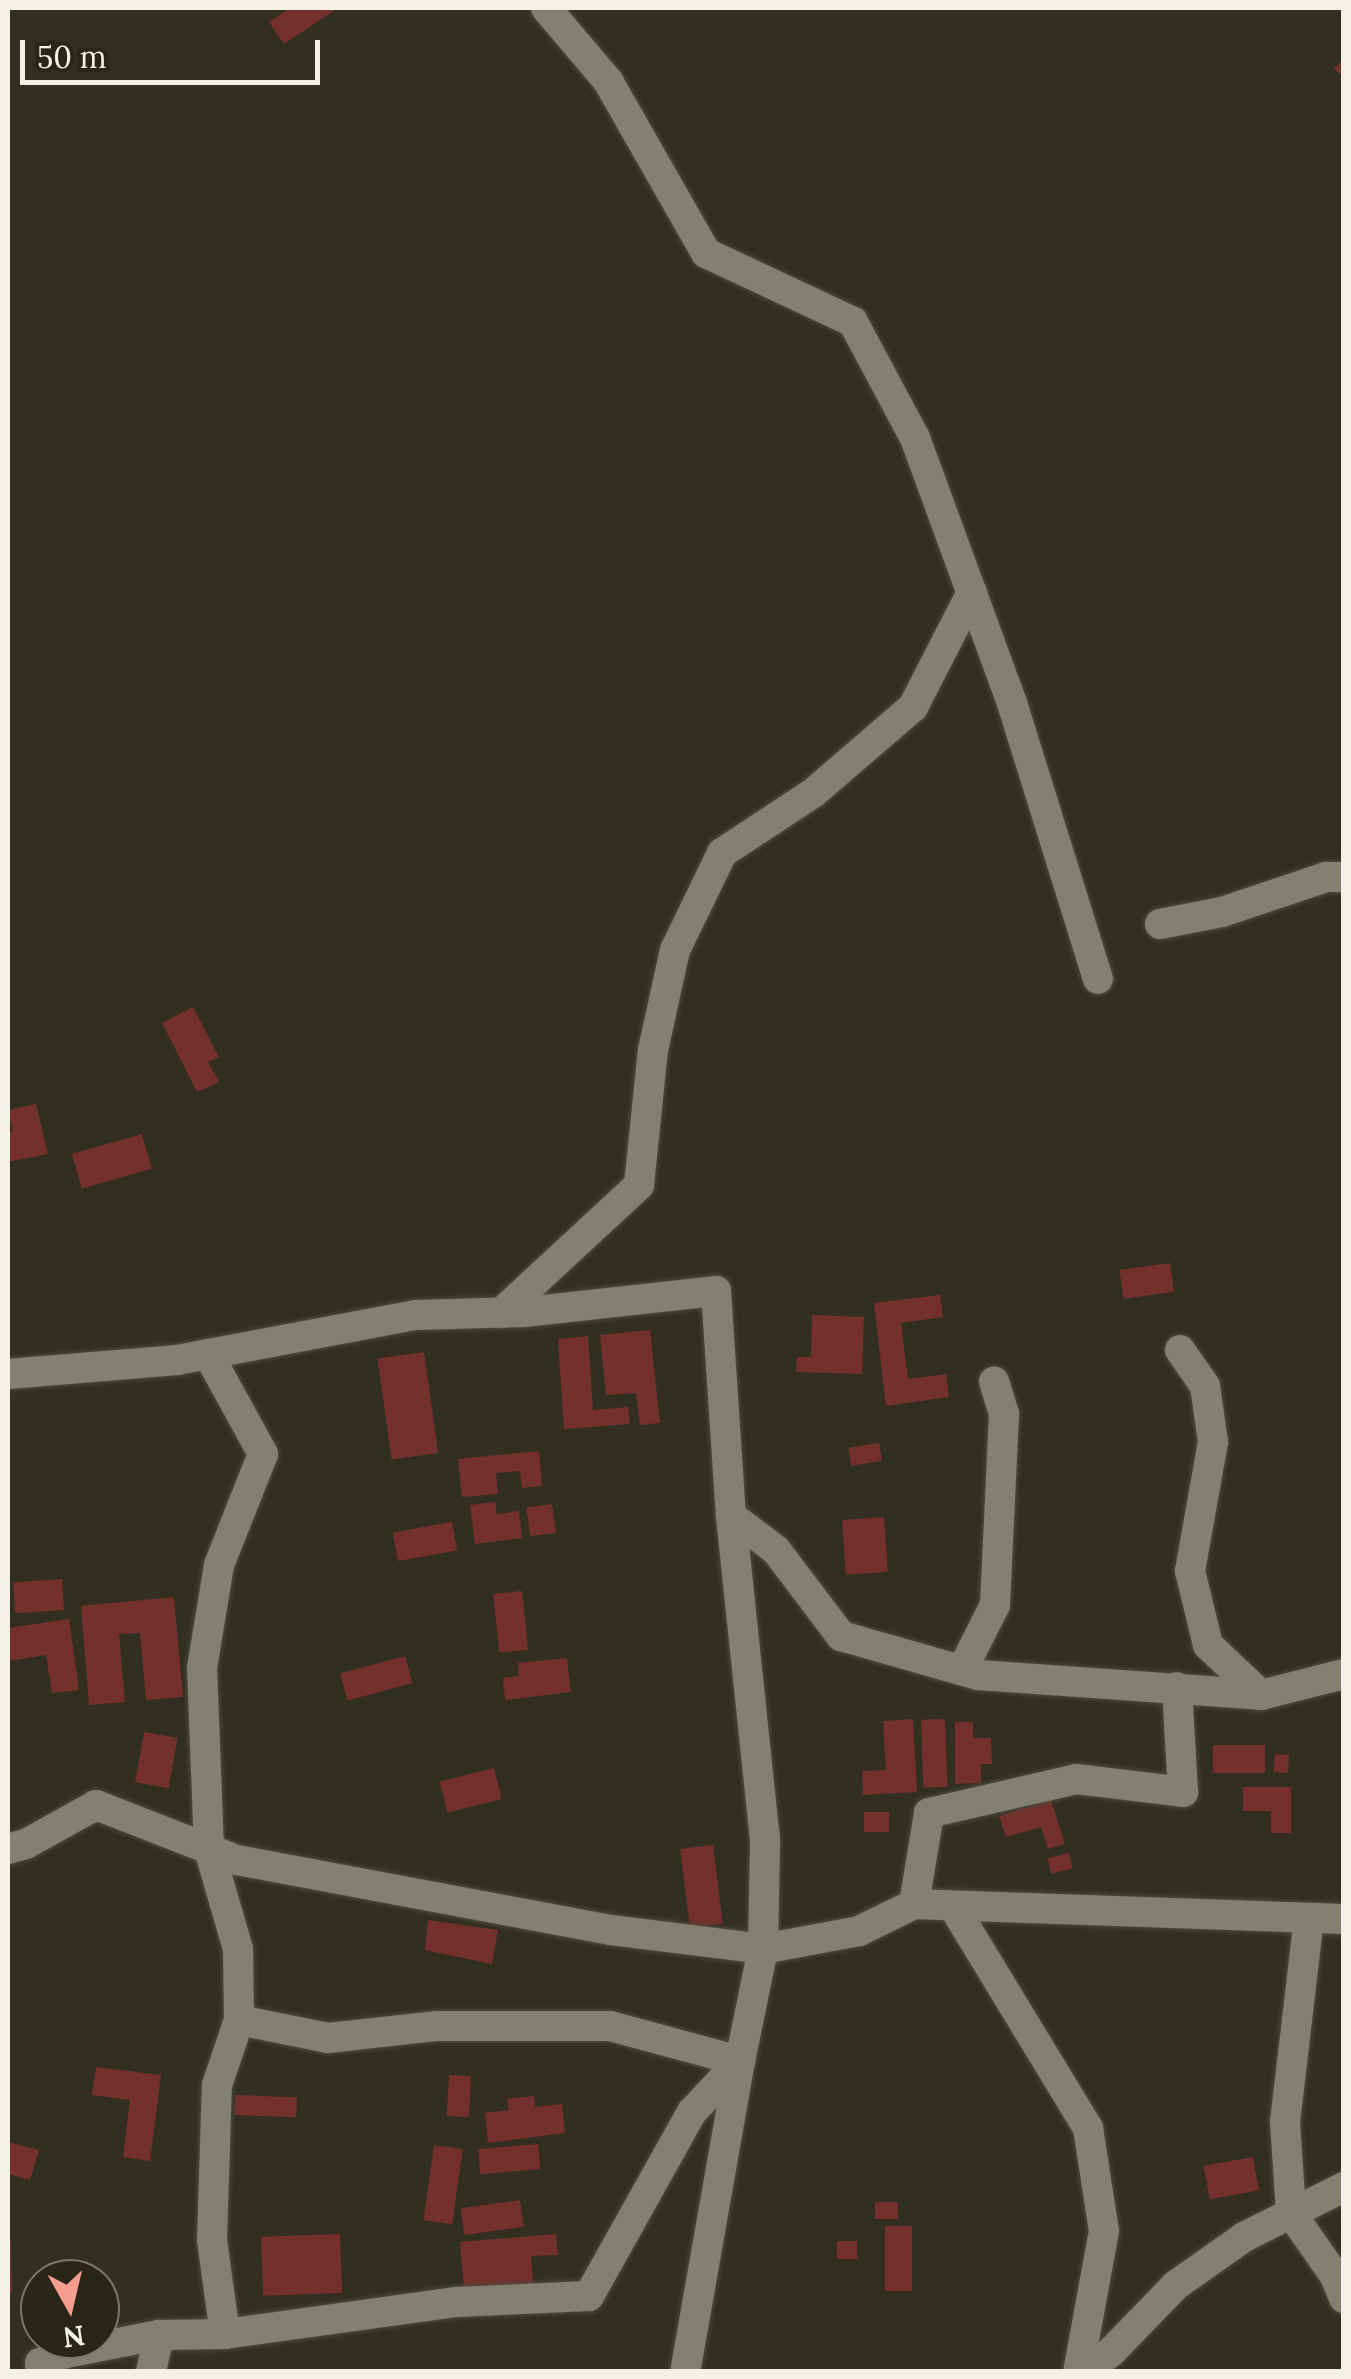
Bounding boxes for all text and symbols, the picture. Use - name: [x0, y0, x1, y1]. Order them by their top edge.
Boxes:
- scale bar: [25, 20, 325, 82]
- text: 50 m: [37, 38, 107, 76]
- north arrow: [20, 2259, 120, 2359]
- text: N: [61, 2317, 87, 2356]

